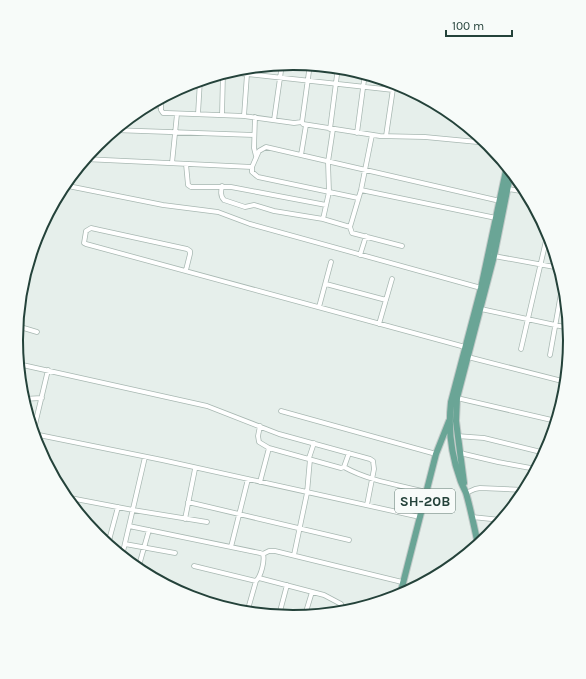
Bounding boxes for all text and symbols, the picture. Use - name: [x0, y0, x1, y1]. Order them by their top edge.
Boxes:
- scale bar: [446, 12, 512, 38]
- text: 100 m: [452, 19, 484, 33]
- road number: SH-20B: [395, 489, 455, 513]

